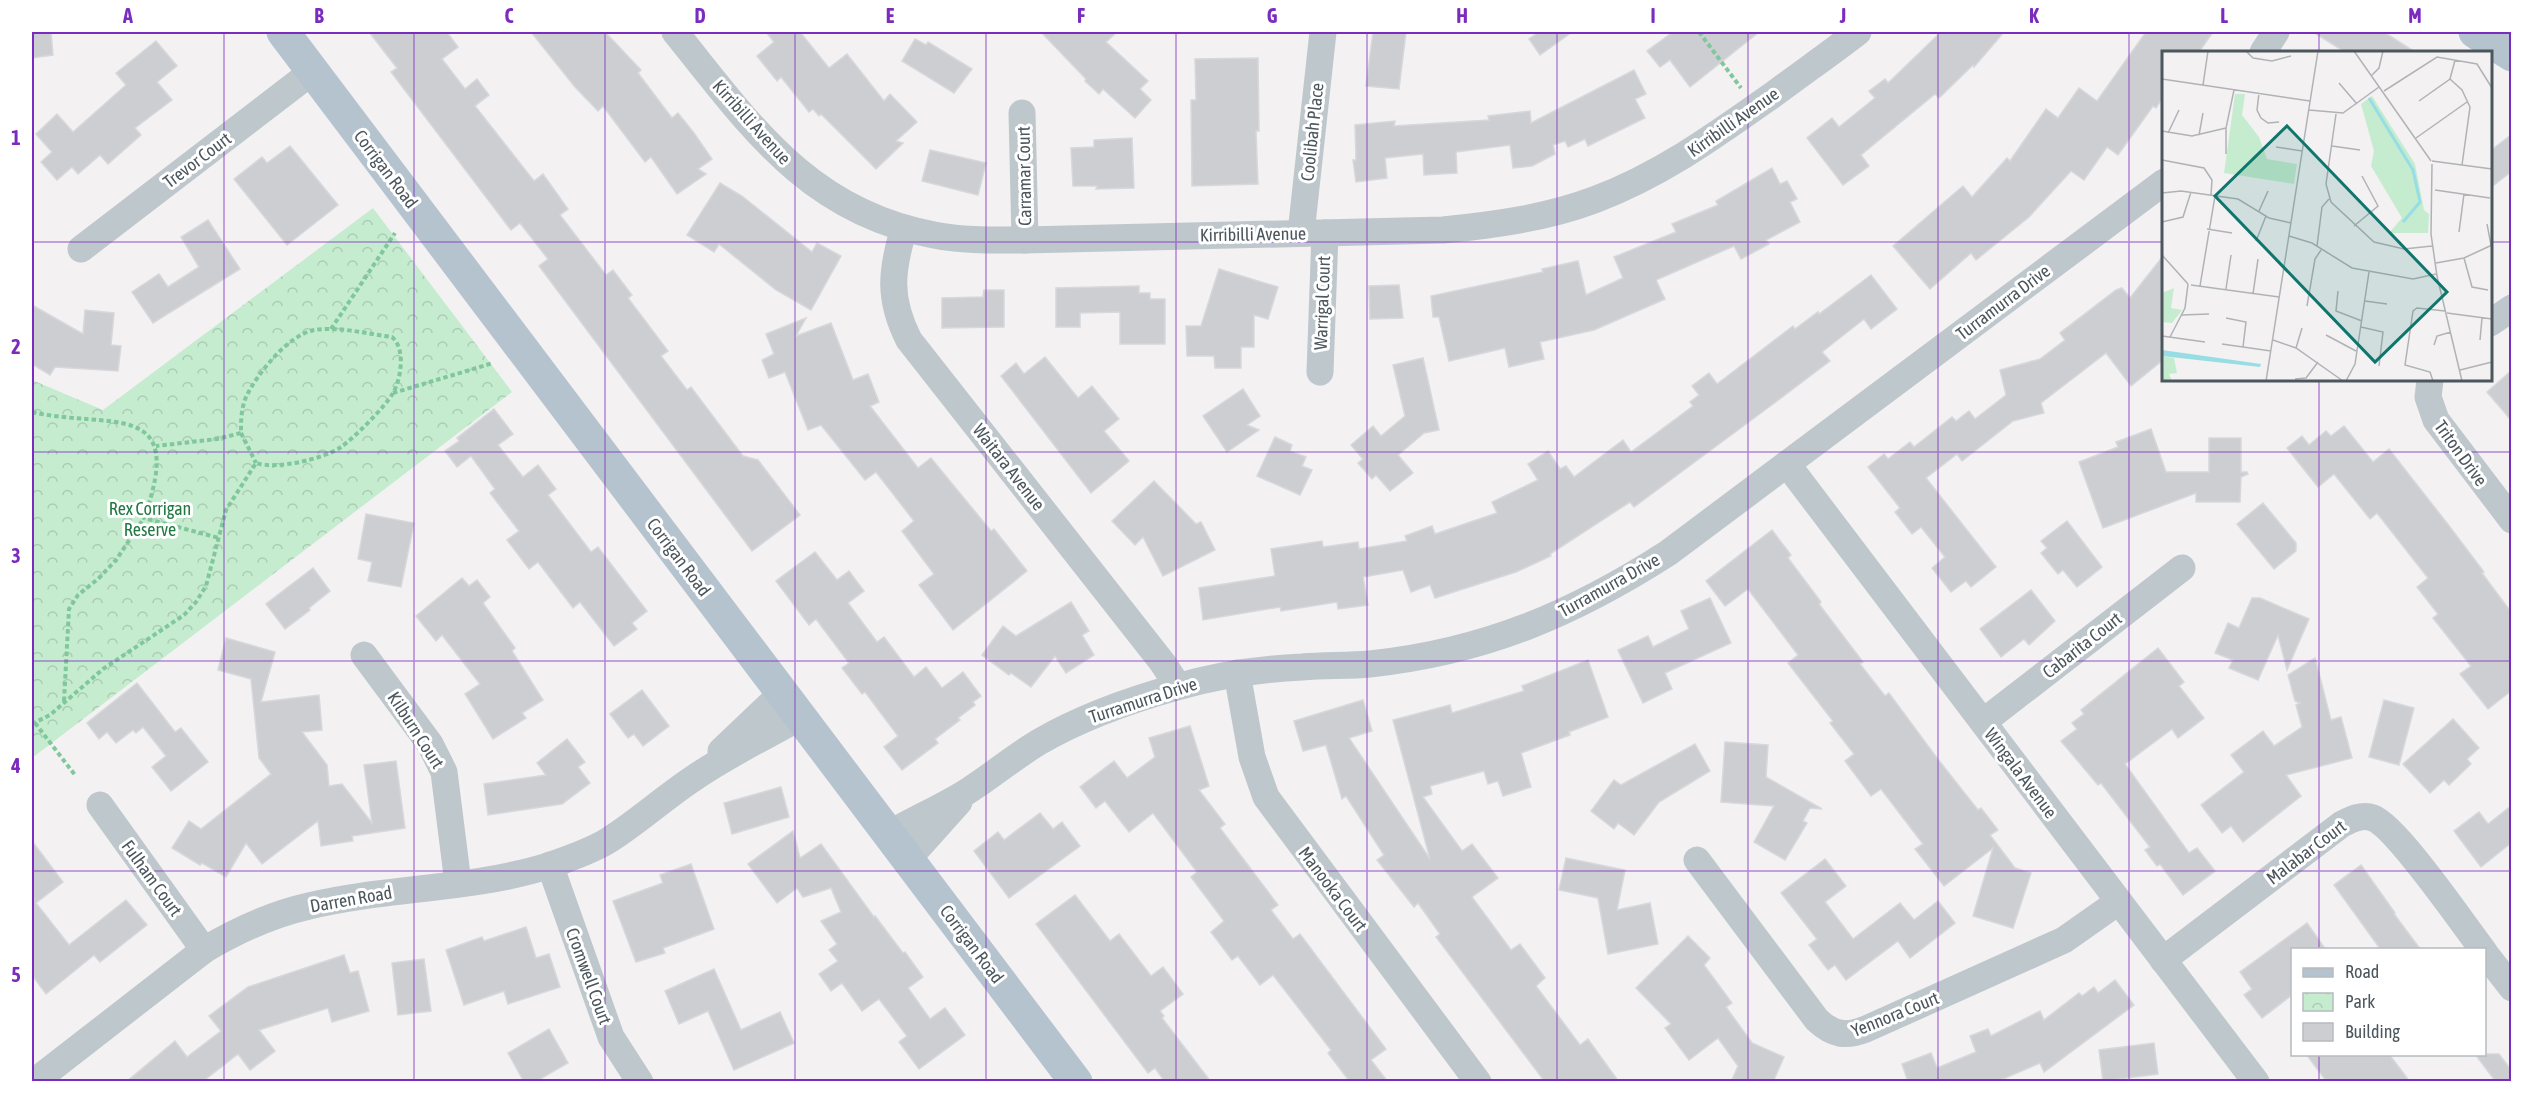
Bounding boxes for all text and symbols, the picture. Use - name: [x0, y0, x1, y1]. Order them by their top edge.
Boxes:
- text: A: [122, 4, 133, 27]
- text: B: [314, 4, 324, 27]
- text: C: [505, 4, 514, 27]
- text: D: [694, 4, 706, 27]
- text: E: [886, 4, 895, 27]
- text: F: [1077, 4, 1085, 27]
- text: G: [1267, 4, 1278, 27]
- text: H: [1456, 4, 1468, 27]
- text: I: [1650, 4, 1656, 27]
- text: J: [1839, 4, 1846, 27]
- text: K: [2029, 4, 2039, 27]
- text: L: [2220, 4, 2228, 27]
- text: M: [2408, 4, 2422, 27]
- inset map: [2162, 51, 2492, 381]
- street label: Kirribilli Avenue: [709, 75, 795, 169]
- street label: Coolibah Place: [1296, 82, 1328, 182]
- street label: Kirribilli Avenue: [1683, 83, 1783, 161]
- text: 1: [11, 126, 21, 149]
- street label: Corrigan Road: [350, 126, 422, 212]
- street label: Carramar Court: [1013, 126, 1035, 226]
- street label: Trevor Court: [159, 128, 235, 192]
- street label: Kirribilli Avenue: [1200, 223, 1306, 245]
- street label: Warrigal Court: [1310, 256, 1334, 350]
- street label: Turramurra Drive: [1952, 260, 2054, 344]
- text: 2: [11, 335, 21, 358]
- street label: Triton Drive: [2430, 416, 2492, 490]
- street label: Waitara Avenue: [969, 419, 1049, 515]
- park label: Rex Corrigan Reserve: [109, 498, 191, 540]
- street label: Corrigan Road: [643, 514, 715, 600]
- text: 3: [11, 544, 21, 567]
- street label: Turramurra Drive: [1555, 549, 1663, 621]
- street label: Cabarita Court: [2038, 608, 2126, 682]
- street label: Turramurra Drive: [1086, 673, 1200, 727]
- street label: Kilburn Court: [383, 688, 449, 772]
- street label: Wingala Avenue: [1980, 724, 2062, 822]
- text: 4: [10, 754, 21, 777]
- street label: Malabar Court: [2262, 815, 2350, 889]
- street label: Fulham Court: [117, 836, 187, 920]
- street label: Manooka Court: [1294, 843, 1372, 935]
- street label: Darren Road: [308, 881, 394, 917]
- street label: Corrigan Road: [936, 901, 1008, 987]
- street label: Cromwell Court: [562, 925, 616, 1027]
- legend: [2291, 948, 2486, 1056]
- text: Road: [2345, 961, 2379, 982]
- text: 5: [11, 963, 21, 986]
- street label: Yennora Court: [1848, 987, 1942, 1041]
- text: Park: [2345, 991, 2375, 1012]
- text: Building: [2345, 1021, 2400, 1042]

